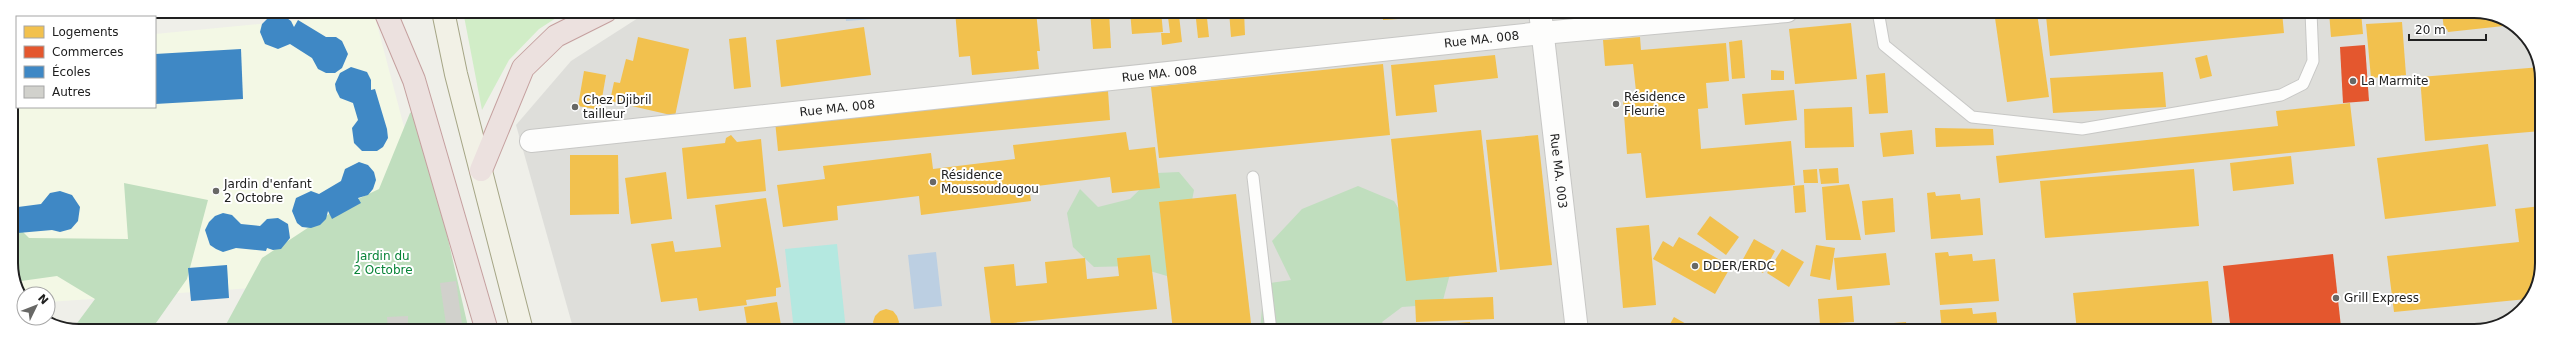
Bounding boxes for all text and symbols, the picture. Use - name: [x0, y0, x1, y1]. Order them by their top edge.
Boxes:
- legend: [16, 16, 156, 108]
- scale bar: [2409, 16, 2486, 42]
- text: 20 m: [2415, 23, 2446, 37]
- text: Logements: [52, 25, 118, 39]
- street label: Rue MA. 008: [1443, 28, 1520, 50]
- text: Commerces: [52, 45, 123, 59]
- street label: Rue MA. 008: [1121, 63, 1198, 85]
- text: Écoles: [52, 64, 91, 79]
- place label: La Marmite: [2361, 74, 2428, 88]
- marker: La Marmite: [2348, 76, 2358, 86]
- text: Autres: [52, 85, 91, 99]
- place label: Résidence Fleurie: [1624, 90, 1685, 118]
- place label: Chez Djibril tailleur: [583, 93, 652, 121]
- street label: Rue MA. 008: [799, 97, 876, 119]
- marker: Résidence Fleurie: [1611, 99, 1621, 109]
- marker: Chez Djibril tailleur: [570, 102, 580, 112]
- street label: Rue MA. 003: [1547, 133, 1570, 209]
- place label: Résidence Moussoudougou: [941, 168, 1039, 196]
- place label: Jardin d'enfant 2 Octobre: [223, 177, 312, 205]
- marker: Résidence Moussoudougou: [928, 177, 938, 187]
- marker: Jardin d'enfant 2 Octobre: [211, 186, 221, 196]
- park label: Jardin du 2 Octobre: [353, 249, 413, 277]
- place label: DDER/ERDC: [1703, 259, 1775, 273]
- marker: DDER/ERDC: [1690, 261, 1700, 271]
- north arrow: [16, 286, 56, 326]
- place label: Grill Express: [2344, 291, 2419, 305]
- text: N: [35, 292, 51, 307]
- marker: Grill Express: [2331, 293, 2341, 303]

